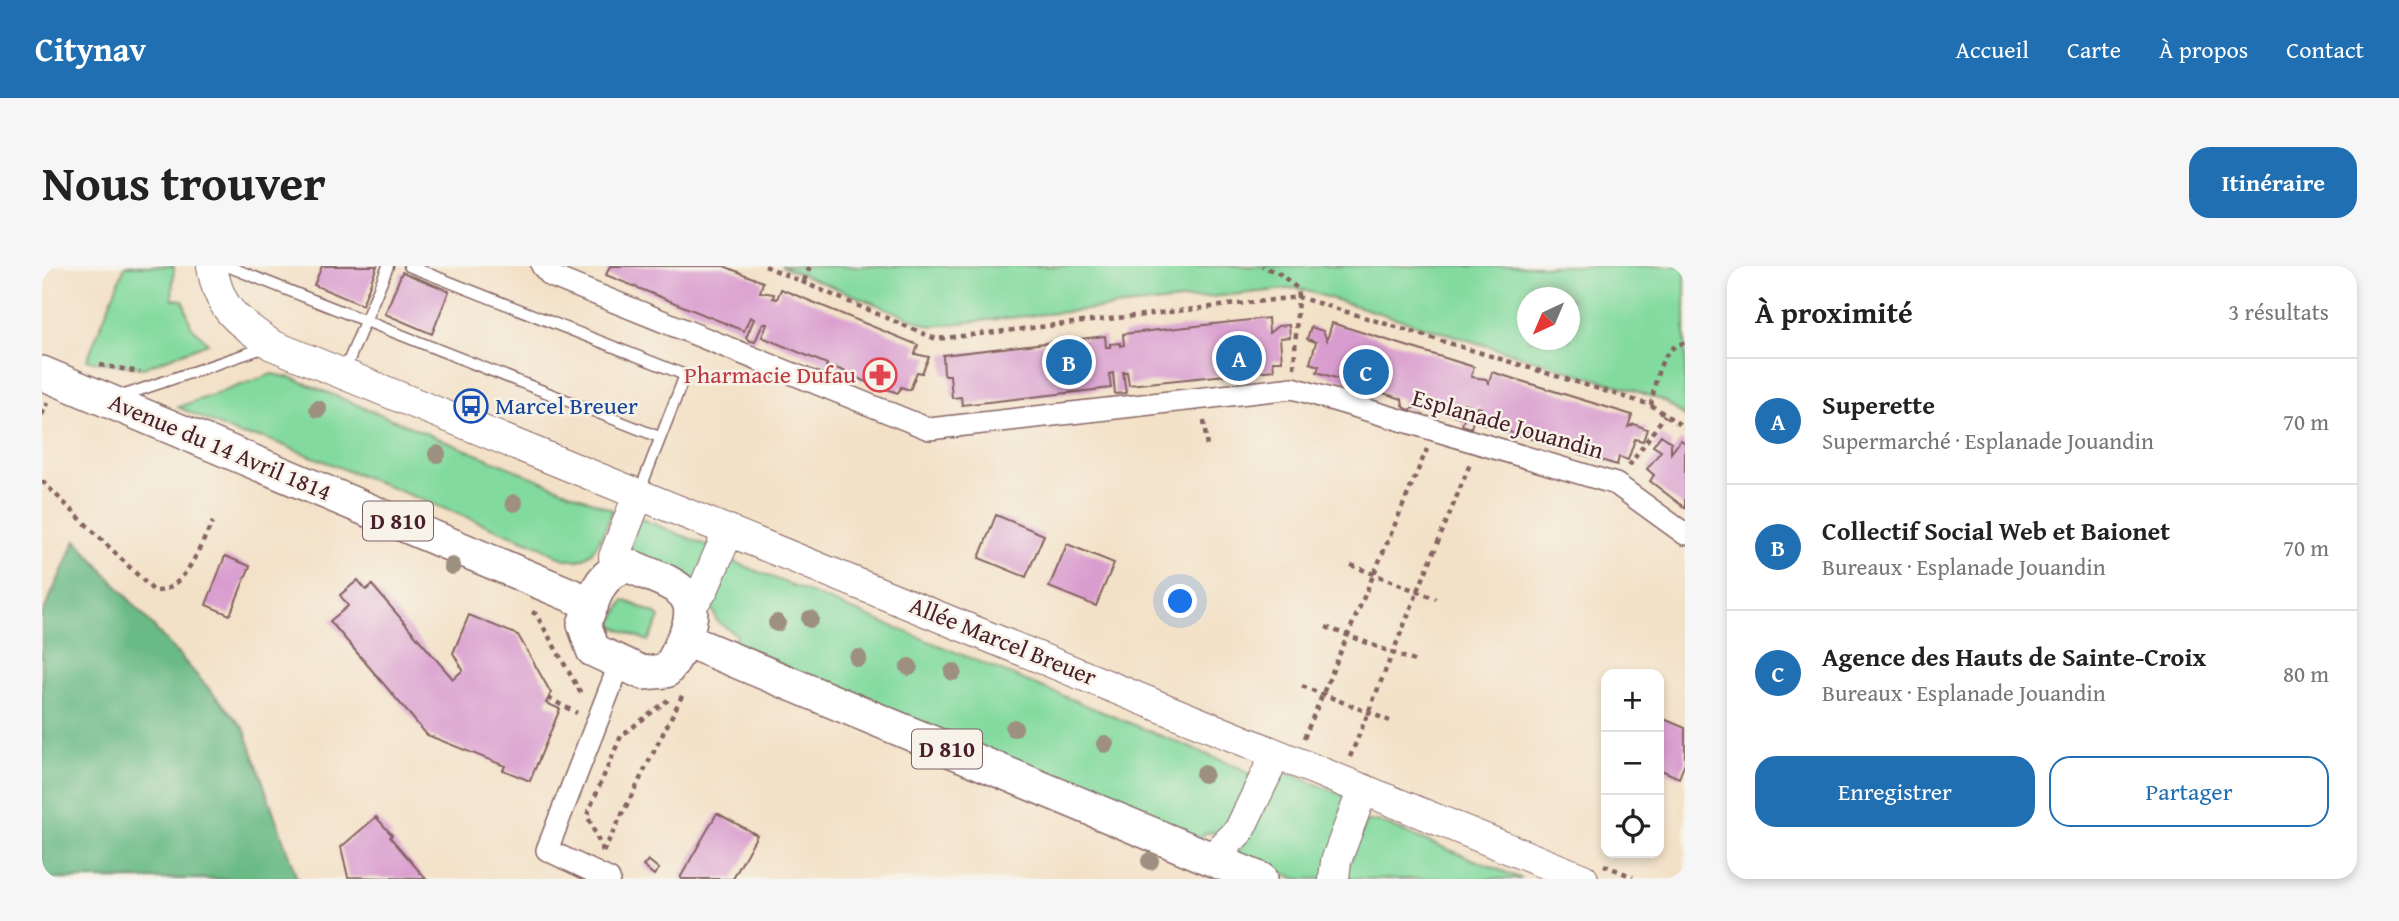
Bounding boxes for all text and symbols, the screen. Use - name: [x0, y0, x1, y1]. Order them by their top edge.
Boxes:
- text: Citynav: [35, 25, 146, 73]
- text: Accueil: [1955, 32, 2029, 67]
- text: Carte: [2067, 32, 2121, 67]
- text: À propos: [2159, 32, 2248, 67]
- text: Contact: [2286, 32, 2364, 67]
- text: Nous trouver: [42, 146, 326, 218]
- button: Itinéraire: [2189, 147, 2357, 218]
- north arrow: [1517, 287, 1580, 350]
- text: À proximité: [1755, 290, 1913, 334]
- text: 3 résultats: [2228, 295, 2329, 328]
- pin: A: [1216, 332, 1262, 384]
- pin: B: [1046, 336, 1092, 388]
- pin: C: [1343, 346, 1389, 398]
- pharmacy icon: Pharmacie Dufau: [861, 356, 899, 394]
- place label: Pharmacie Dufau: [684, 357, 856, 392]
- street label: Esplanade Jouandin: [1408, 379, 1608, 468]
- street label: Avenue du 14 Avril 1814: [103, 384, 337, 509]
- text: Superette: [1822, 385, 1935, 424]
- bus stop icon: Marcel Breuer: [452, 387, 490, 425]
- place label: Marcel Breuer: [495, 388, 638, 423]
- text: A: [1771, 405, 1785, 438]
- text: 70 m: [2283, 405, 2329, 438]
- text: Supermarché · Esplanade Jouandin: [1822, 424, 2154, 457]
- road number: D 810: [363, 502, 433, 540]
- text: Collectif Social Web et Baionet: [1822, 511, 2170, 550]
- text: B: [1771, 531, 1785, 564]
- text: 70 m: [2283, 531, 2329, 564]
- text: Bureaux · Esplanade Jouandin: [1822, 550, 2106, 583]
- your location: [1163, 584, 1197, 618]
- street label: Allée Marcel Breuer: [904, 587, 1102, 694]
- text: Agence des Hauts de Sainte-Croix: [1822, 637, 2206, 676]
- text: C: [1771, 657, 1785, 690]
- text: 80 m: [2283, 657, 2329, 690]
- map controls: [1601, 669, 1664, 858]
- button: +: [1601, 669, 1664, 732]
- text: Bureaux · Esplanade Jouandin: [1822, 676, 2106, 709]
- road number: D 810: [912, 729, 982, 769]
- button: −: [1601, 732, 1664, 795]
- button: Enregistrer: [1755, 756, 2035, 827]
- button: Partager: [2049, 756, 2329, 827]
- button: locate: [1601, 795, 1664, 858]

